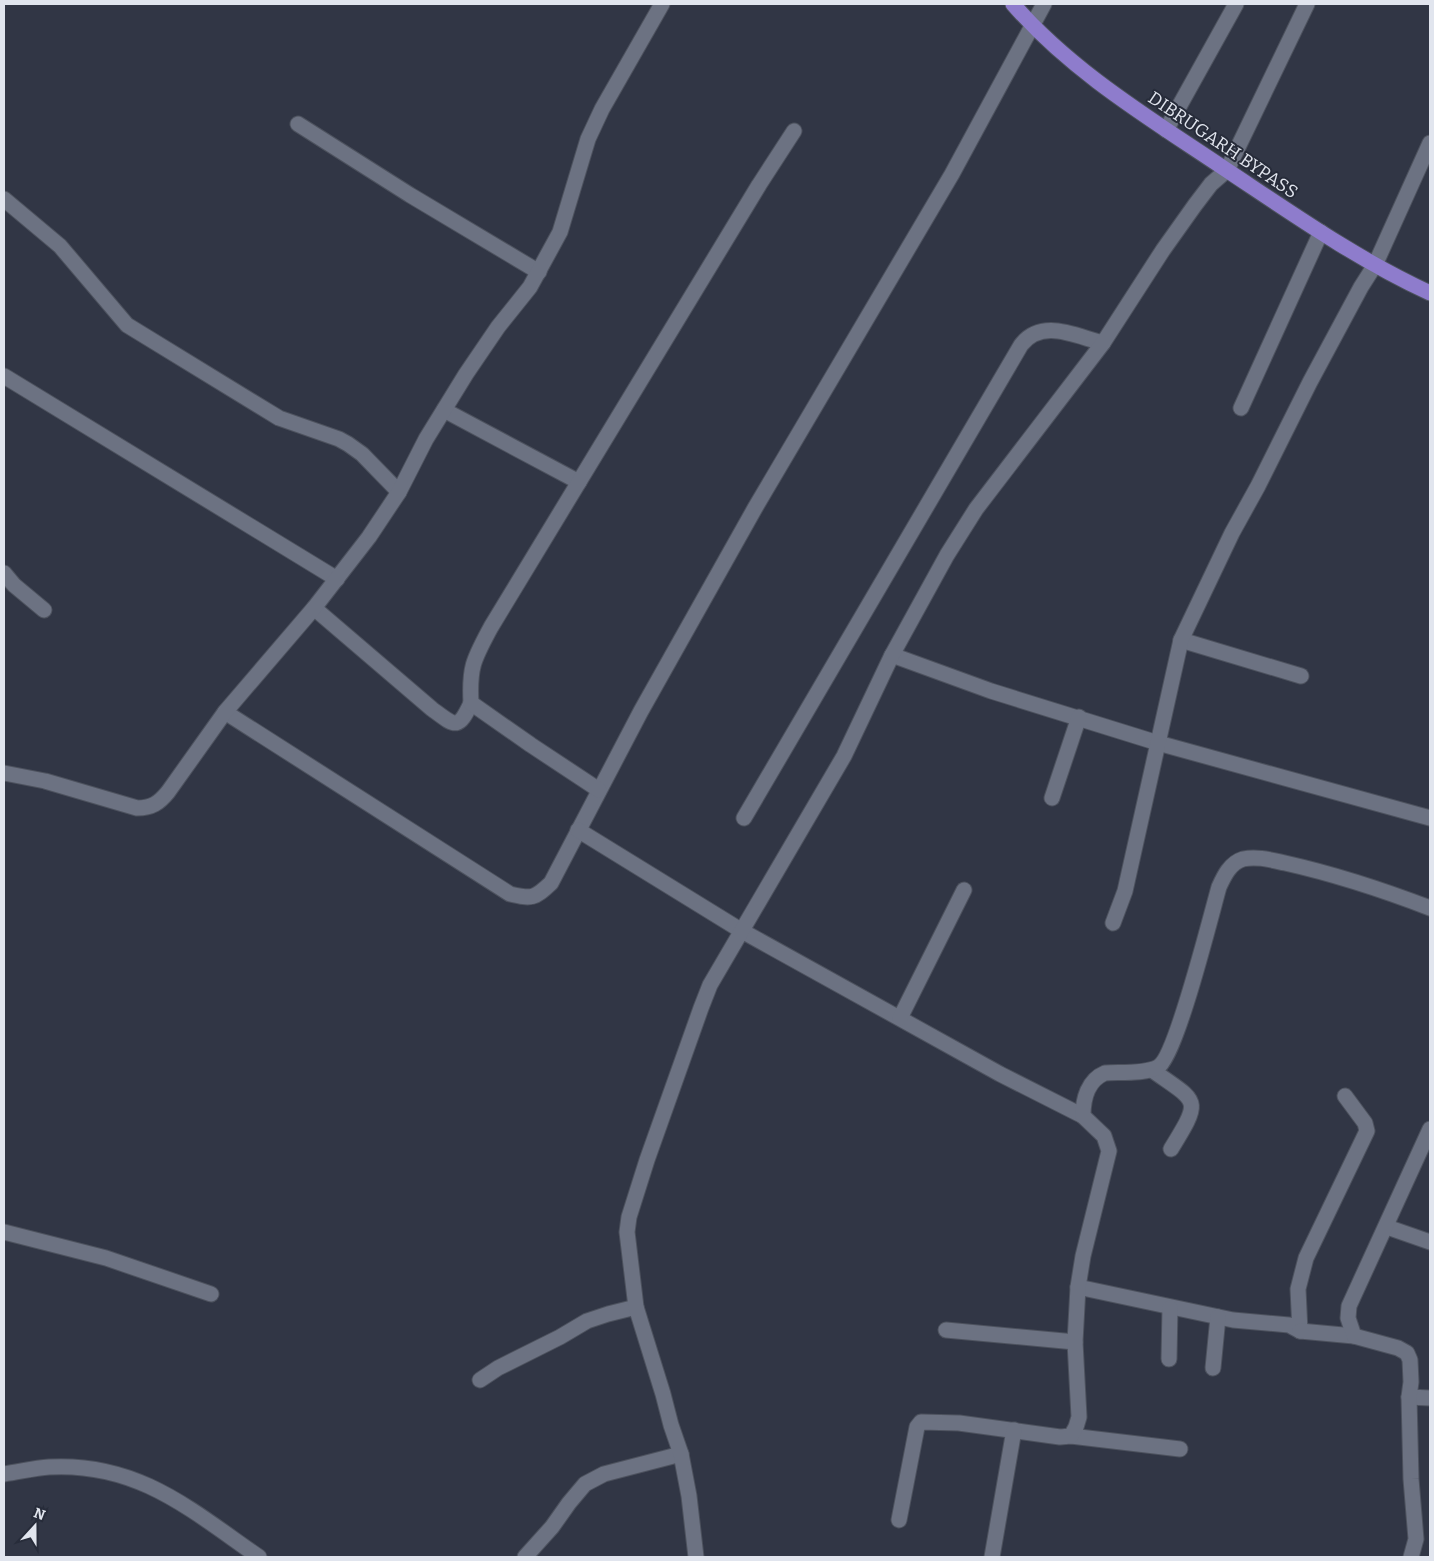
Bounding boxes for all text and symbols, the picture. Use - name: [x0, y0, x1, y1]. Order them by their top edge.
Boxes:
- street label: DIBRUGARH BYPASS: [1144, 87, 1302, 203]
- north arrow: [10, 1501, 60, 1551]
- text: N: [31, 1504, 48, 1524]

